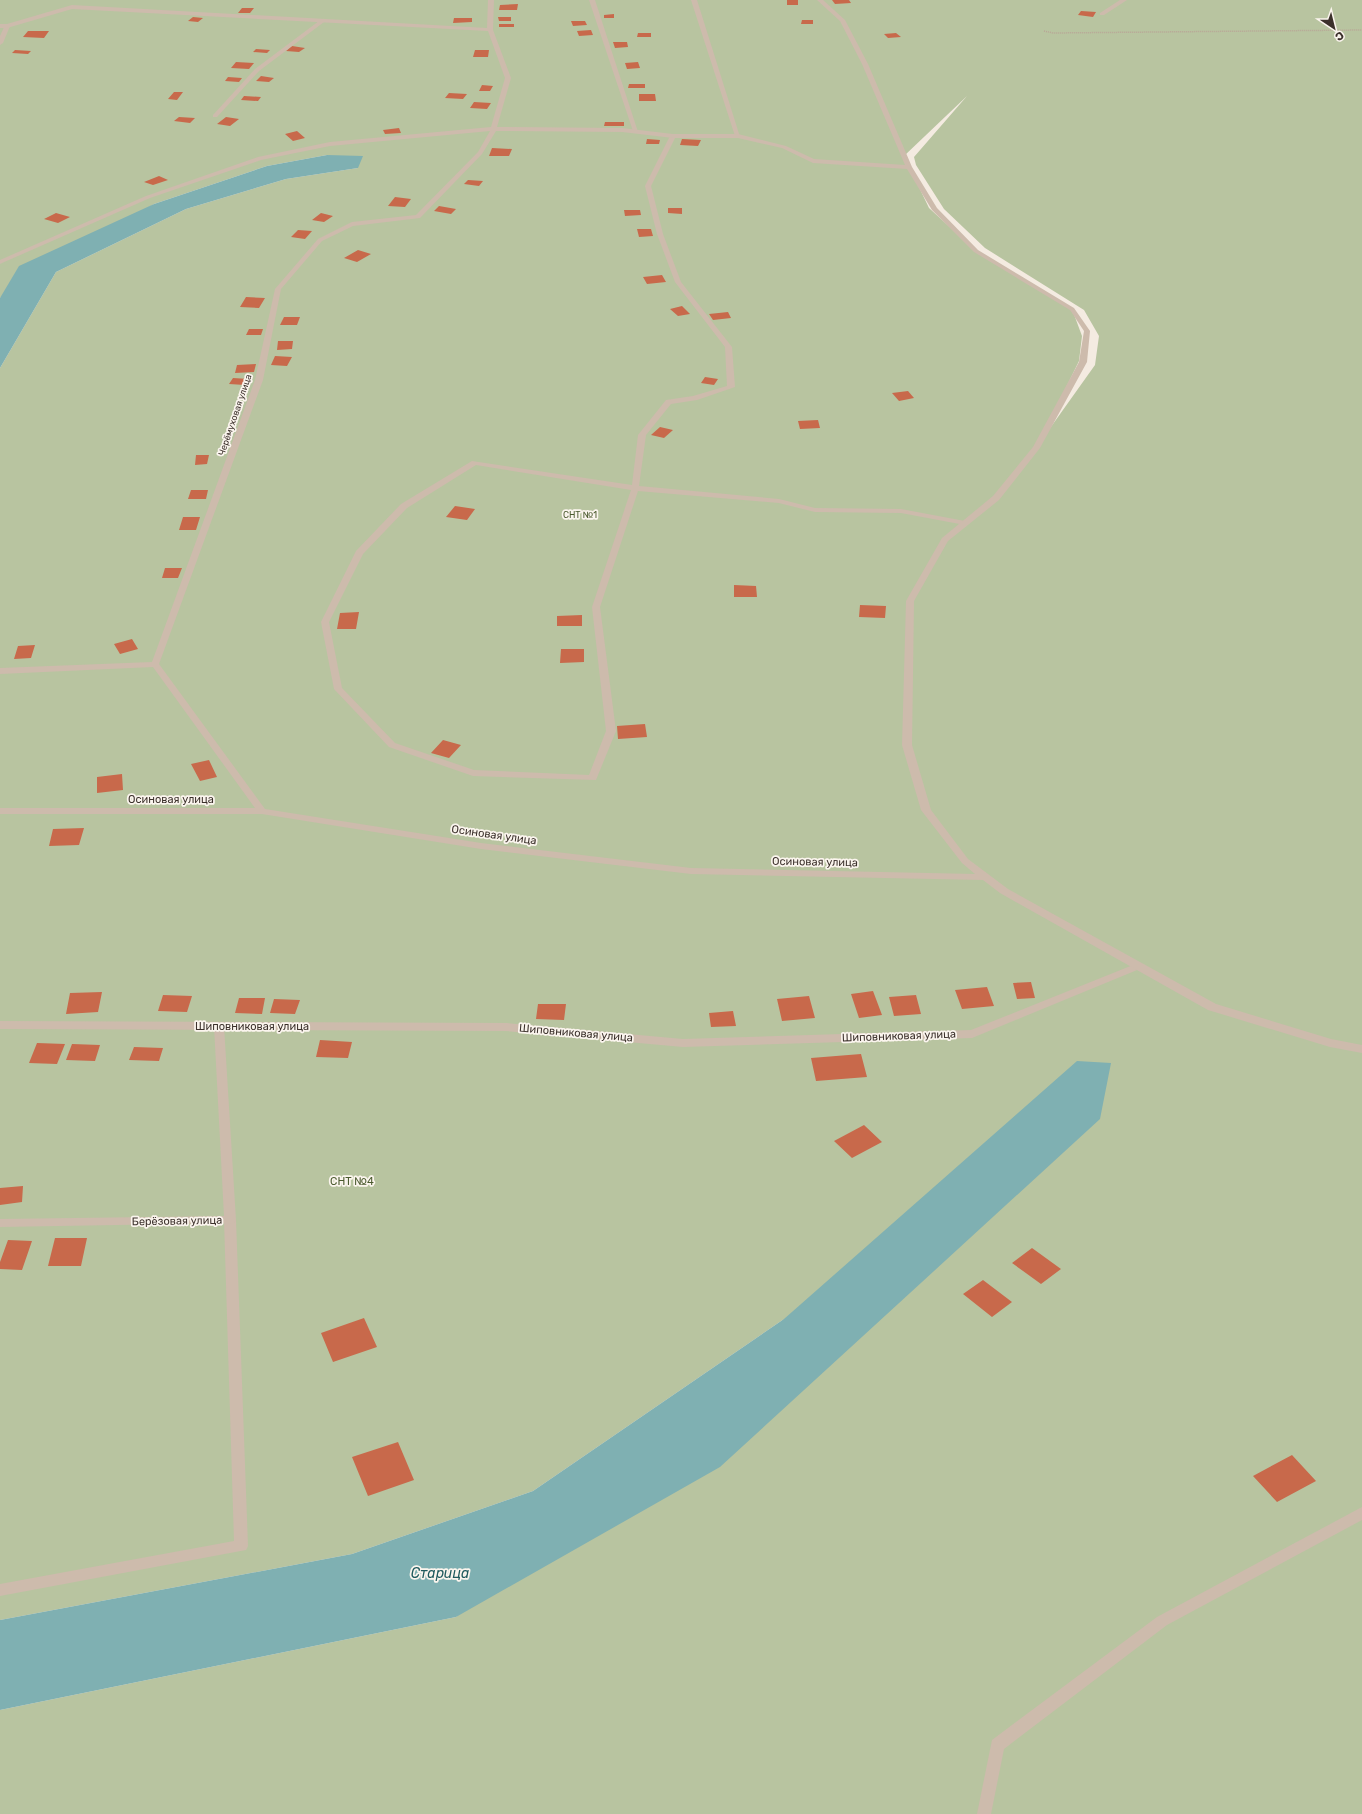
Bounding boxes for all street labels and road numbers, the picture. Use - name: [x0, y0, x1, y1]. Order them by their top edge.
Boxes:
- street label: Черёмуховая улица: [216, 373, 254, 457]
- street label: Осиновая улица: [128, 793, 214, 806]
- street label: Осиновая улица: [451, 823, 537, 847]
- street label: Осиновая улица: [772, 855, 858, 869]
- street label: Шиповниковая улица: [195, 1020, 309, 1033]
- street label: Шиповниковая улица: [519, 1022, 633, 1044]
- street label: Шиповниковая улица: [842, 1028, 956, 1044]
- street label: Берёзовая улица: [132, 1214, 222, 1228]

